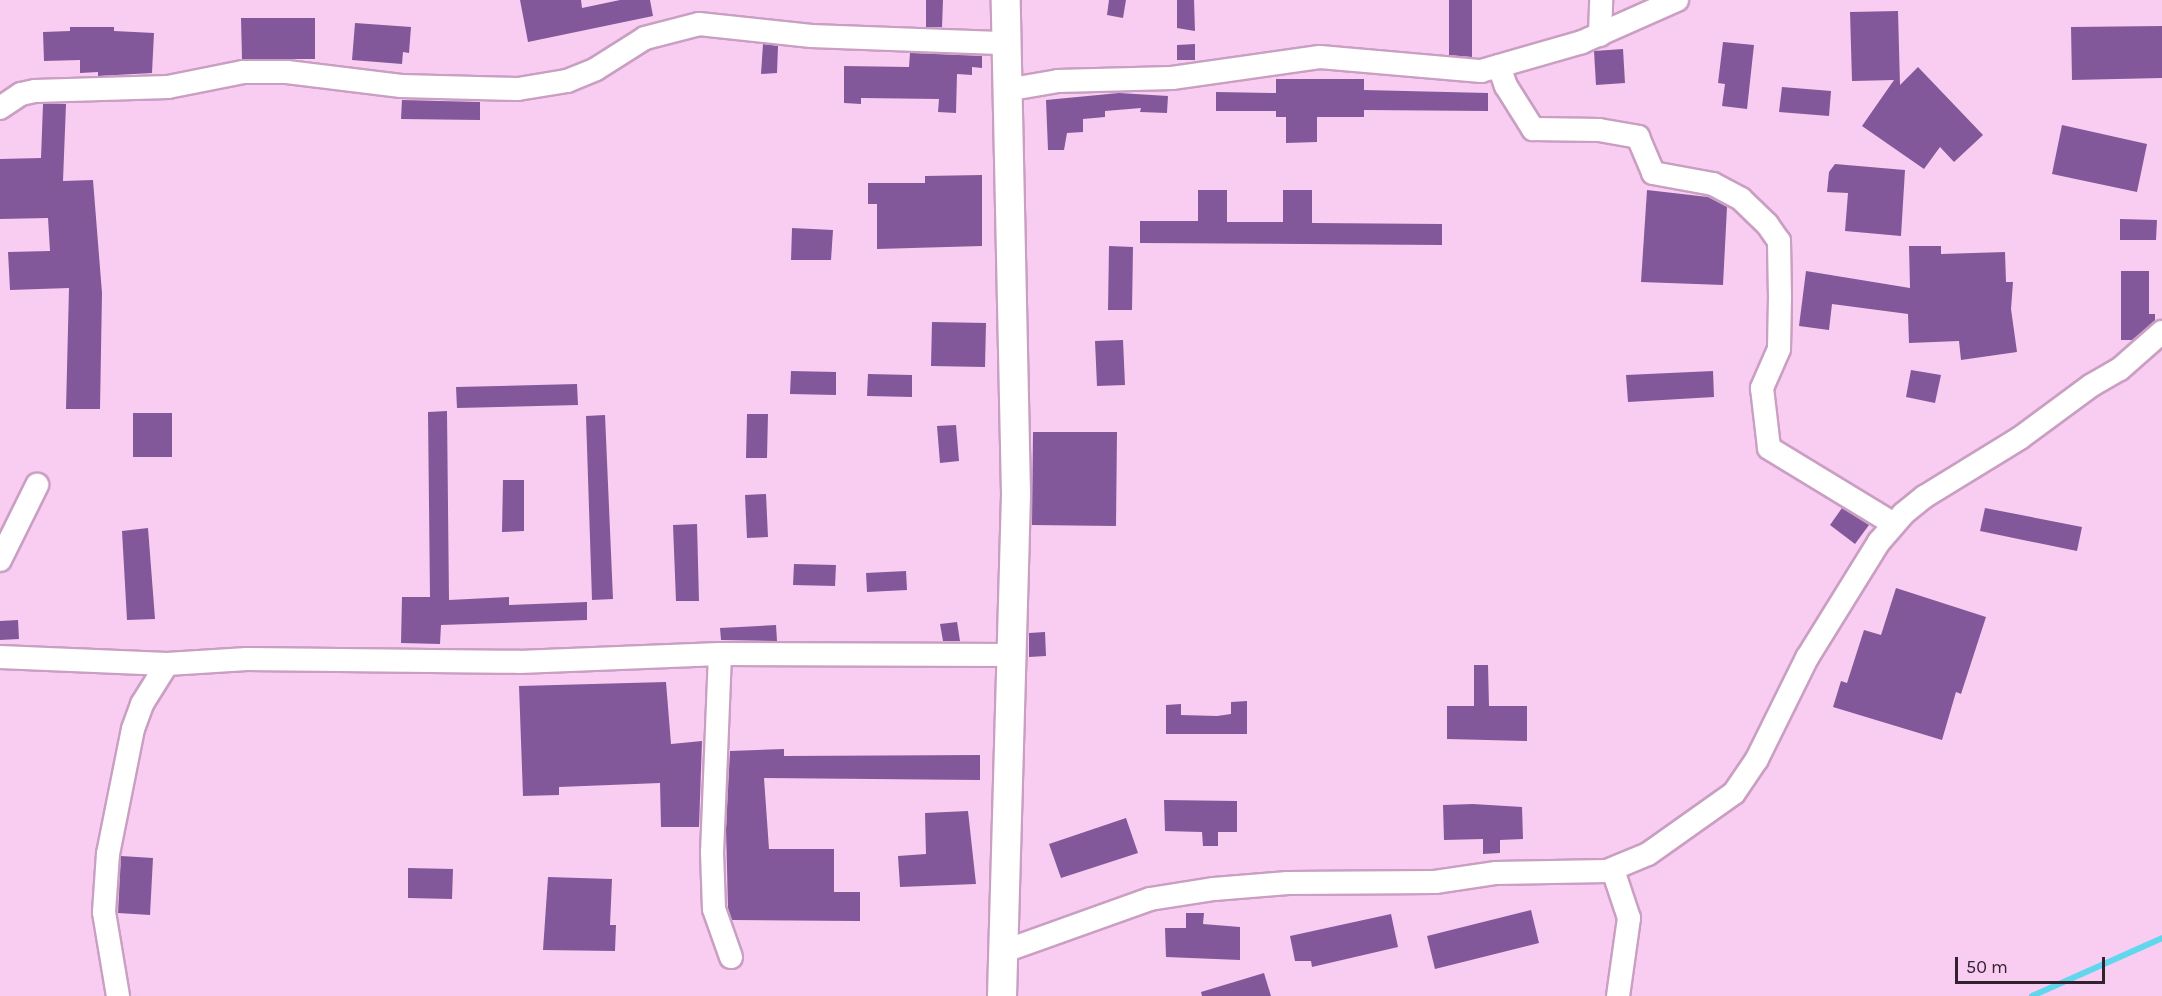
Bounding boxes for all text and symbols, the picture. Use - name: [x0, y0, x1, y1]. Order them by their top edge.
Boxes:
- scale bar: [1958, 945, 2108, 983]
- text: 50 m: [1966, 956, 2008, 978]

